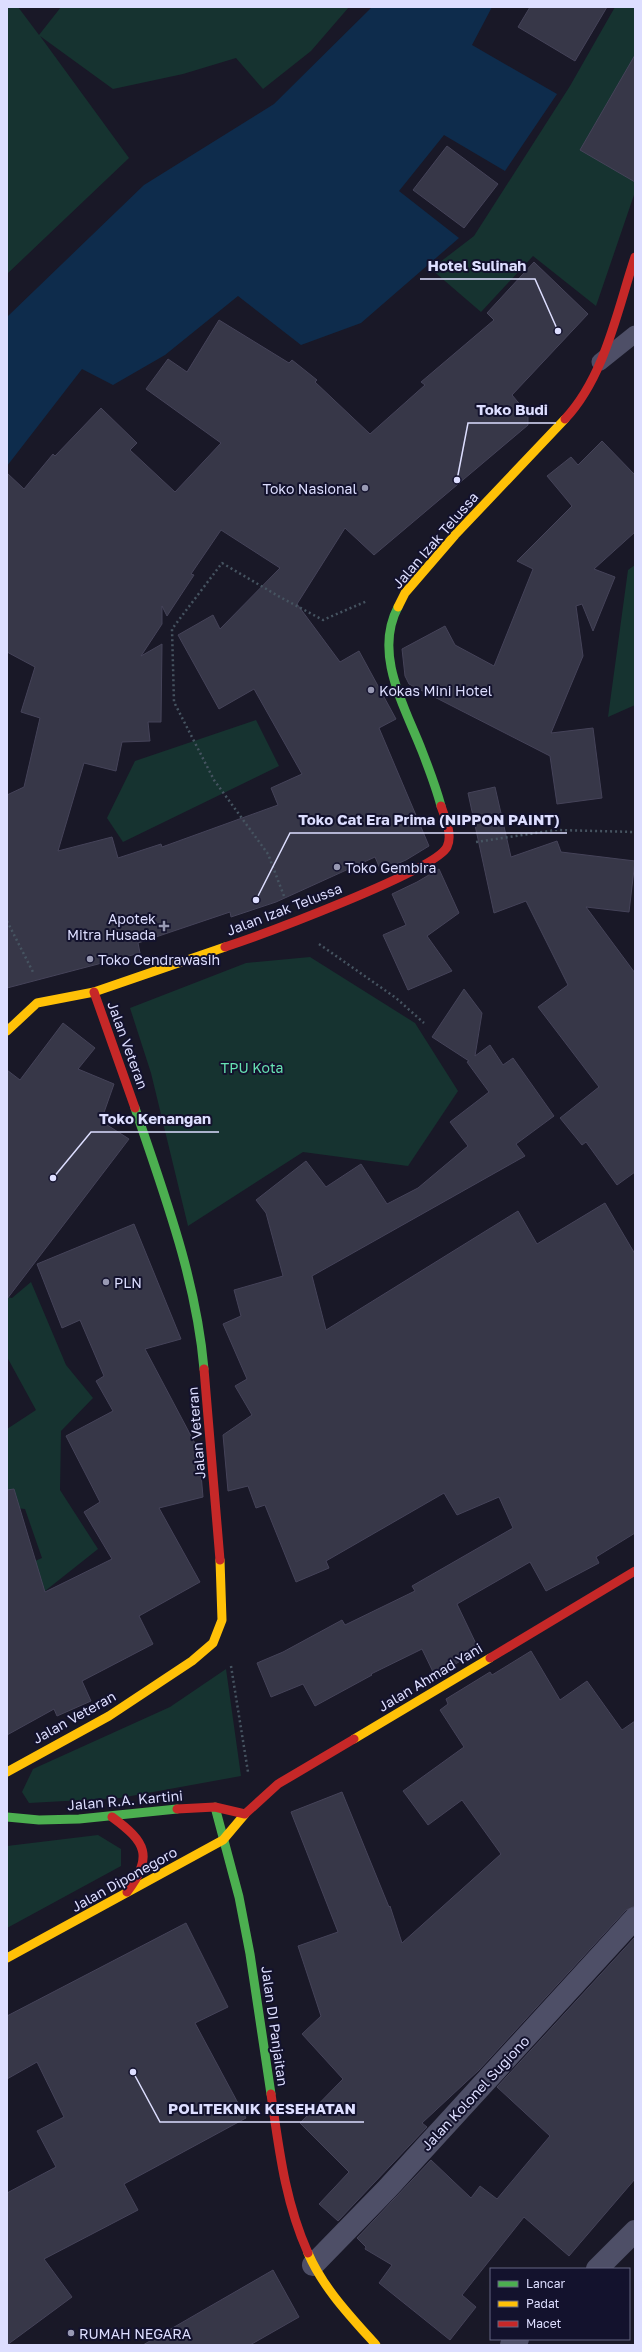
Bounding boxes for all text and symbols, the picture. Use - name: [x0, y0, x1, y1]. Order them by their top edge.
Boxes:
- callout: Hotel Sulinah: [420, 252, 535, 279]
- text: Hotel Sulinah: [428, 256, 526, 274]
- callout: Toko Budi: [468, 396, 556, 423]
- text: Toko Budi: [476, 400, 548, 418]
- place label: Toko Nasional: [263, 480, 357, 497]
- marker: Toko Nasional: [360, 483, 370, 493]
- street label: Jalan Izak Telussa: [388, 488, 482, 592]
- place label: Kokas Mini Hotel: [379, 682, 492, 699]
- marker: Kokas Mini Hotel: [366, 685, 376, 695]
- callout: Toko Cat Era Prima (NIPPON PAINT): [290, 806, 567, 833]
- text: Toko Cat Era Prima (NIPPON PAINT): [298, 810, 560, 828]
- place label: Toko Gembira: [345, 859, 436, 876]
- marker: Toko Gembira: [332, 862, 342, 872]
- street label: Jalan Izak Telussa: [224, 879, 344, 939]
- place label: Apotek Mitra Husada: [67, 910, 156, 943]
- marker: Apotek Mitra Husada: [159, 921, 169, 931]
- place label: Toko Cendrawasih: [98, 951, 220, 968]
- marker: Toko Cendrawasih: [85, 954, 95, 964]
- street label: Jalan Veteran: [104, 999, 152, 1091]
- park label: TPU Kota: [221, 1059, 283, 1076]
- callout: Toko Kenangan: [91, 1105, 219, 1132]
- text: Toko Kenangan: [99, 1109, 211, 1127]
- place label: PLN: [114, 1274, 142, 1291]
- marker: PLN: [101, 1277, 111, 1287]
- street label: Jalan Veteran: [184, 1386, 208, 1480]
- street label: Jalan Ahmad Yani: [375, 1639, 485, 1715]
- street label: Jalan Veteran: [29, 1687, 119, 1747]
- street label: Jalan R.A. Kartini: [66, 1786, 184, 1814]
- street label: Jalan Diponegoro: [68, 1843, 180, 1915]
- street label: Jalan DI Panjaitan: [258, 1965, 292, 2087]
- street label: Jalan Kolonel Sugiono: [417, 2032, 533, 2154]
- callout: POLITEKNIK KESEHATAN: [160, 2095, 364, 2122]
- text: POLITEKNIK KESEHATAN: [168, 2099, 356, 2117]
- legend: [490, 2268, 630, 2340]
- text: Lancar: [526, 2276, 565, 2291]
- text: Padat: [526, 2296, 560, 2311]
- text: Macet: [526, 2316, 562, 2331]
- place label: RUMAH NEGARA: [79, 2325, 192, 2342]
- marker: RUMAH NEGARA: [66, 2328, 76, 2338]

